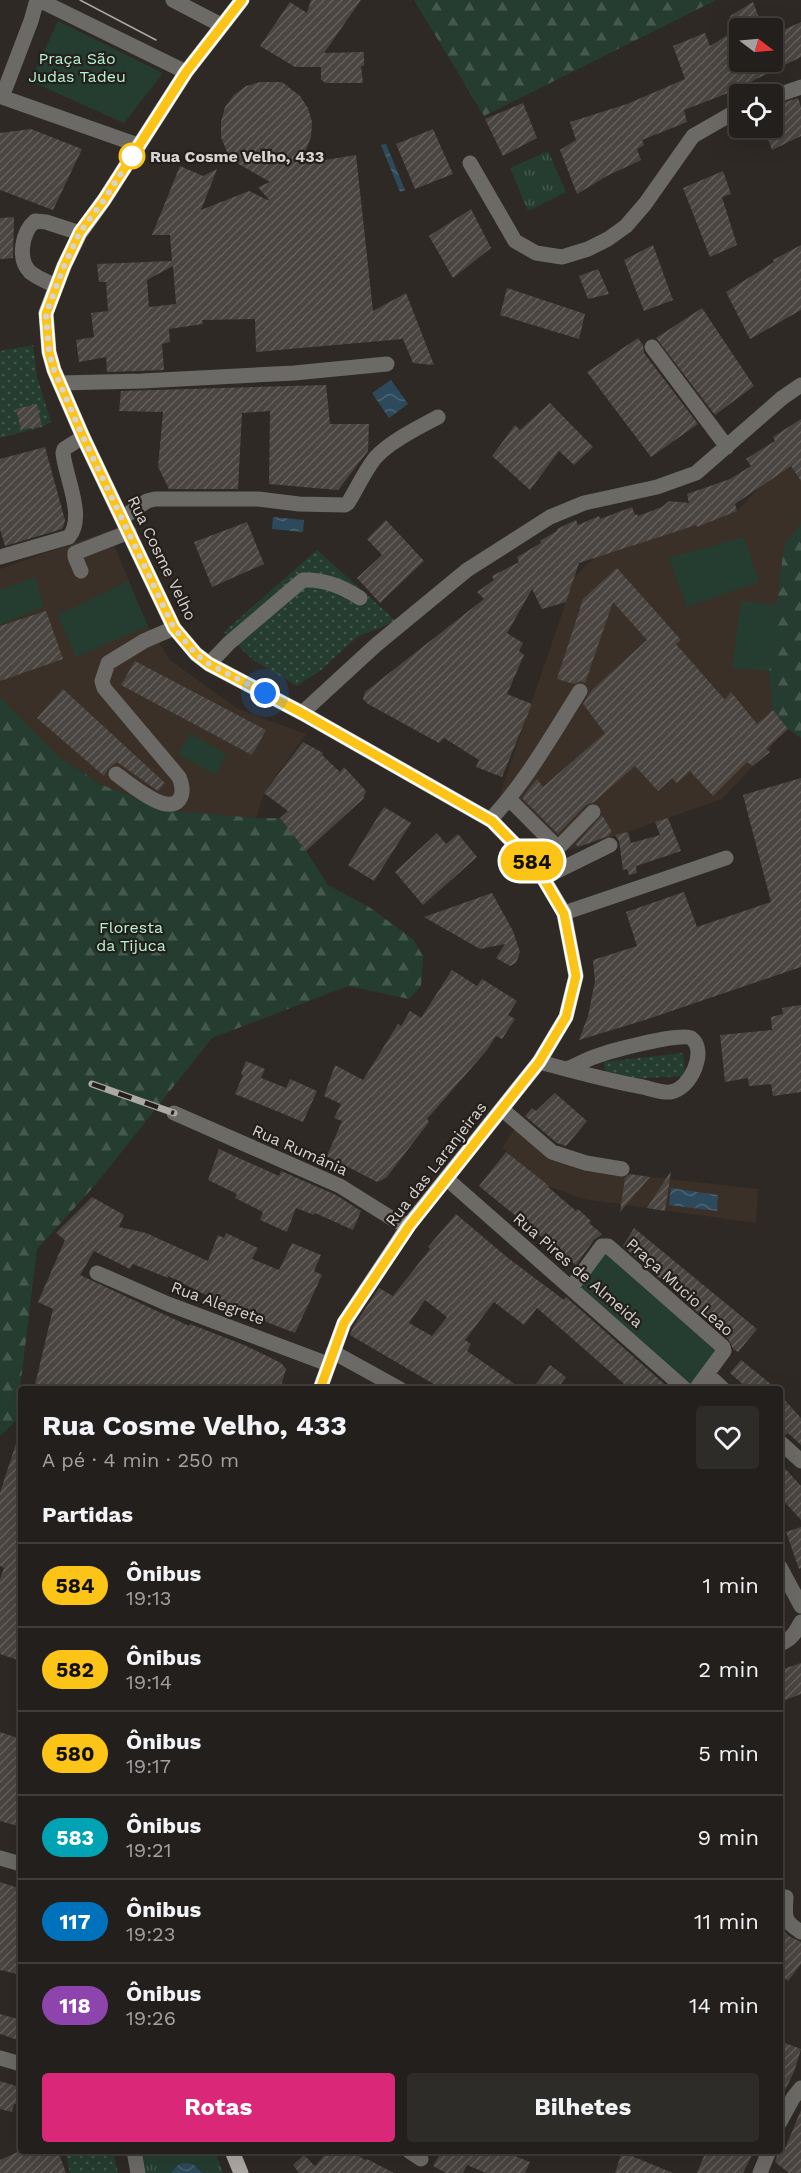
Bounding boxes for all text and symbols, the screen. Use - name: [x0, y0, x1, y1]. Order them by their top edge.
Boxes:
- north arrow: [729, 18, 783, 72]
- map controls: [729, 18, 783, 138]
- park label: Praça São Judas Tadeu: [28, 49, 126, 86]
- button: locate: [729, 84, 783, 138]
- marker: Rua Cosme Velho, 433: [119, 143, 145, 169]
- place label: Rua Cosme Velho, 433: [150, 147, 324, 166]
- street label: Rua Cosme Velho: [124, 493, 200, 623]
- your location: [250, 678, 280, 708]
- line badge: 584: [498, 842, 566, 880]
- text: 584: [513, 849, 551, 874]
- park label: Floresta da Tijuca: [96, 918, 166, 955]
- street label: Rua das Laranjeiras: [381, 1098, 491, 1230]
- street label: Rua Rumânia: [249, 1121, 351, 1179]
- street label: Rua Pires de Almeida: [509, 1209, 647, 1331]
- street label: Praça Mucio Leao: [623, 1234, 737, 1340]
- street label: Rua Alegrete: [169, 1277, 267, 1329]
- button: heart: [696, 1406, 759, 1469]
- text: Rua Cosme Velho, 433: [42, 1409, 347, 1442]
- text: A pé · 4 min · 250 m: [42, 1448, 239, 1472]
- text: Partidas: [42, 1502, 133, 1527]
- text: Ônibus: [126, 1561, 201, 1586]
- text: 584: [56, 1573, 94, 1598]
- text: 1 min: [702, 1573, 759, 1598]
- text: 19:13: [126, 1586, 172, 1610]
- text: Ônibus: [126, 1645, 201, 1670]
- text: 582: [56, 1657, 94, 1682]
- text: 2 min: [698, 1657, 759, 1682]
- text: 19:14: [126, 1670, 172, 1694]
- text: Ônibus: [126, 1729, 201, 1754]
- text: 580: [56, 1741, 94, 1766]
- text: 5 min: [698, 1741, 759, 1766]
- text: 19:17: [126, 1754, 171, 1778]
- text: Ônibus: [126, 1813, 201, 1838]
- text: 583: [56, 1825, 94, 1850]
- text: 9 min: [697, 1825, 759, 1850]
- text: 19:21: [126, 1838, 172, 1862]
- text: Ônibus: [126, 1897, 201, 1922]
- text: 117: [60, 1909, 90, 1934]
- text: 11 min: [694, 1909, 759, 1934]
- text: 19:23: [126, 1922, 175, 1946]
- text: Ônibus: [126, 1981, 201, 2006]
- text: 118: [59, 1993, 91, 2018]
- text: 14 min: [689, 1993, 759, 2018]
- text: 19:26: [126, 2006, 176, 2030]
- button: Rotas: [42, 2073, 395, 2142]
- button: Bilhetes: [407, 2073, 759, 2142]

